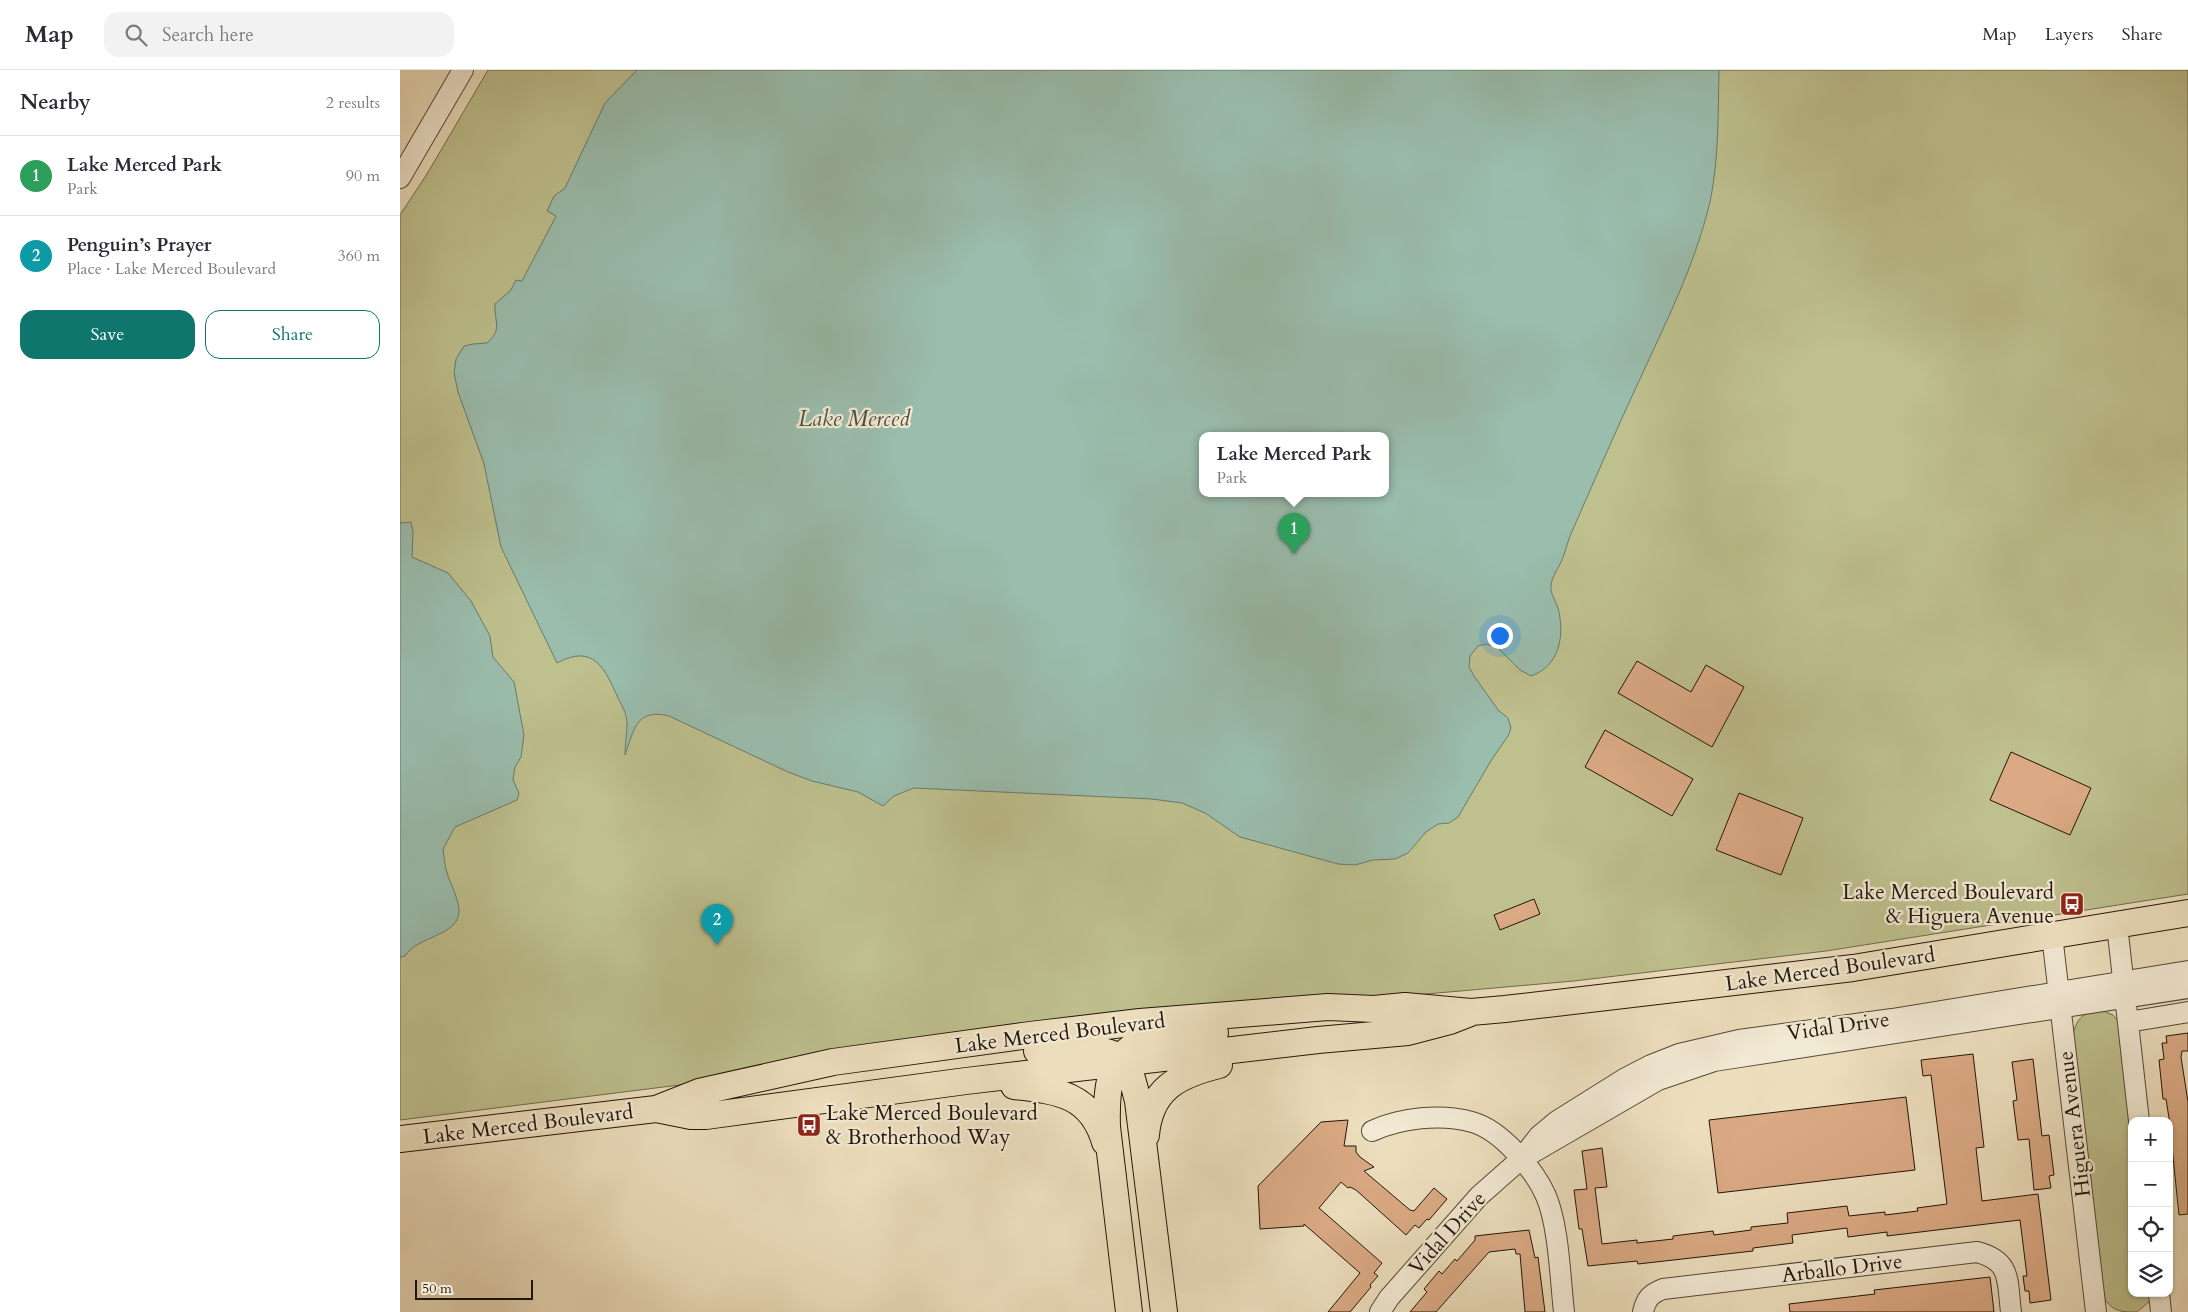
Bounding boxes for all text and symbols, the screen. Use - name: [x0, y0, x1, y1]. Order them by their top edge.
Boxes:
- search box: [104, 12, 454, 57]
- text: Map: [25, 18, 74, 51]
- icon: search: [122, 21, 150, 49]
- text: Search here: [162, 22, 254, 48]
- text: Map: [1982, 22, 2017, 47]
- text: Layers: [2045, 22, 2094, 47]
- text: Share: [2122, 22, 2163, 47]
- text: Nearby: [20, 88, 91, 117]
- text: 2 results: [326, 92, 380, 114]
- text: Lake Merced Park: [67, 152, 222, 178]
- text: 1: [32, 165, 40, 187]
- text: 90 m: [346, 165, 380, 187]
- text: Park: [67, 178, 98, 200]
- text: Penguin’s Prayer: [67, 232, 211, 258]
- text: 2: [32, 245, 40, 267]
- text: 360 m: [338, 245, 380, 267]
- text: Place · Lake Merced Boulevard: [67, 258, 276, 280]
- button: Save: [20, 310, 195, 359]
- button: Share: [205, 310, 380, 359]
- water label: Lake Merced: [798, 404, 911, 434]
- popup: [1199, 432, 1389, 497]
- text: Lake Merced Park: [1217, 441, 1372, 467]
- text: Park: [1217, 467, 1247, 489]
- pin: 1: [1278, 513, 1310, 554]
- your location: [1487, 623, 1513, 649]
- place label: Lake Merced Boulevard & Higuera Avenue: [1842, 878, 2054, 931]
- bus stop icon: Lake Merced Boulevard & Higuera Avenue: [2059, 891, 2085, 917]
- pin: 2: [701, 904, 733, 945]
- street label: Lake Merced Boulevard: [1723, 940, 1937, 999]
- street label: Vidal Drive: [1785, 1005, 1891, 1048]
- street label: Lake Merced Boulevard: [953, 1006, 1167, 1061]
- street label: Higuera Avenue: [2051, 1049, 2098, 1199]
- street label: Lake Merced Boulevard: [421, 1097, 635, 1152]
- place label: Lake Merced Boulevard & Brotherhood Way: [826, 1099, 1038, 1152]
- bus stop icon: Lake Merced Boulevard & Brotherhood Way: [796, 1112, 822, 1138]
- map controls: [2128, 1117, 2173, 1297]
- button: +: [2128, 1117, 2173, 1162]
- button: −: [2128, 1162, 2173, 1207]
- street label: Vidal Drive: [1402, 1185, 1493, 1281]
- button: locate: [2128, 1207, 2173, 1252]
- street label: Arballo Drive: [1780, 1247, 1904, 1290]
- button: layers: [2128, 1252, 2173, 1297]
- scale bar: [415, 1277, 532, 1300]
- text: 50 m: [422, 1279, 452, 1298]

